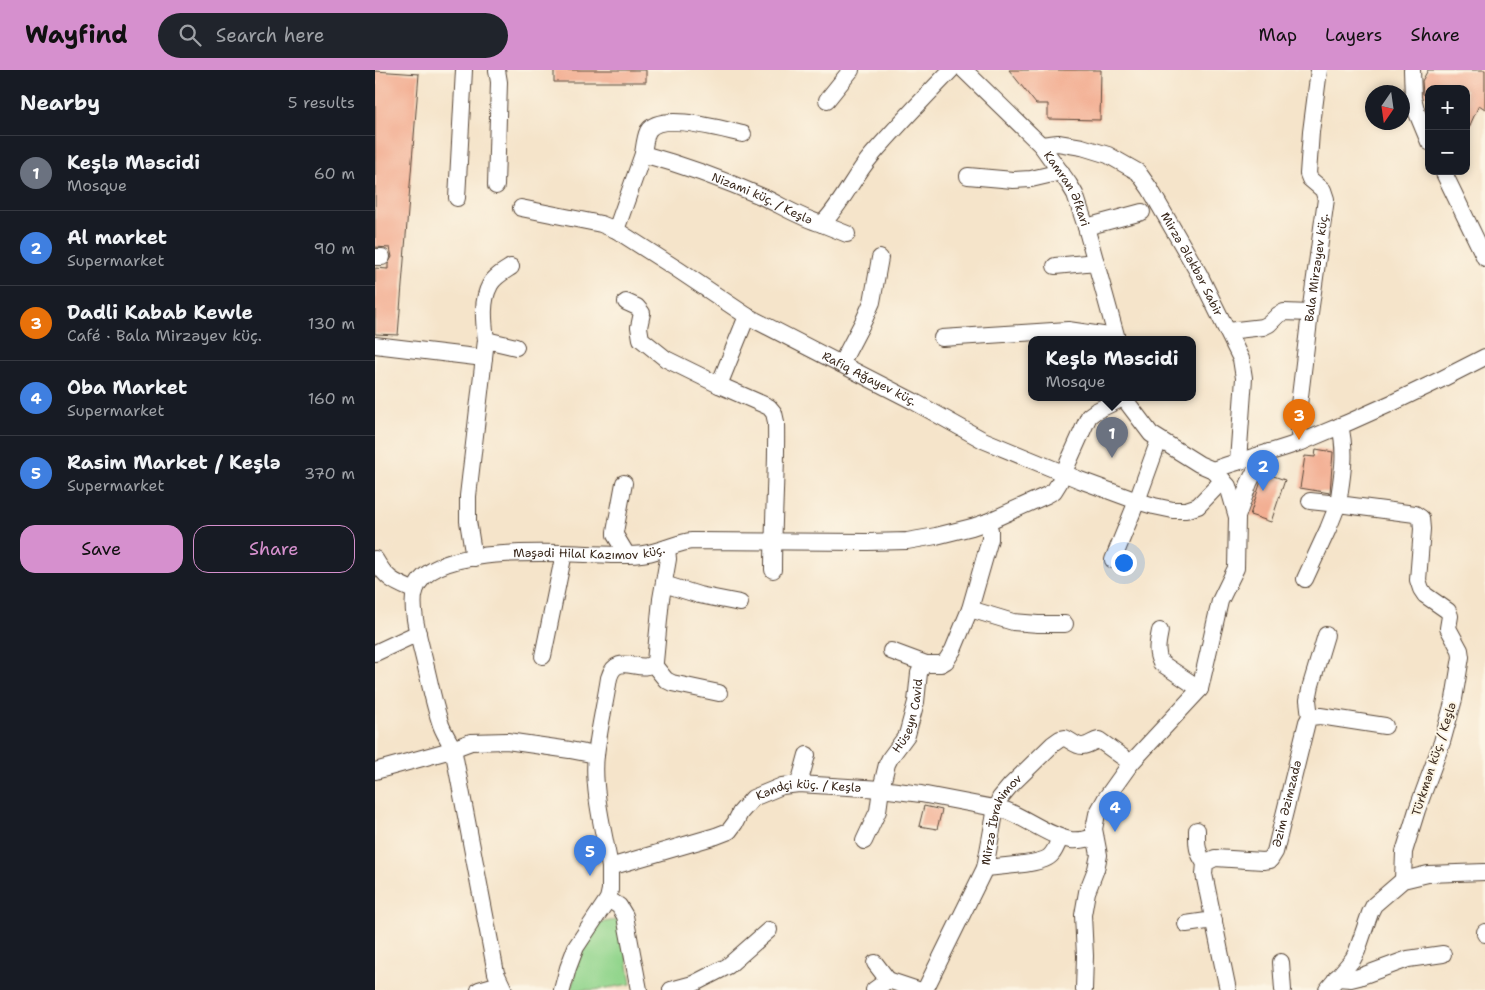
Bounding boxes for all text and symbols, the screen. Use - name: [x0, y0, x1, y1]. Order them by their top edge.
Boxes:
- search box: [158, 13, 508, 58]
- text: Wayfind: [25, 19, 128, 51]
- icon: search: [176, 21, 204, 49]
- text: Search here: [216, 23, 324, 48]
- text: Map: [1259, 23, 1297, 47]
- text: Layers: [1325, 23, 1382, 47]
- text: Share: [1410, 23, 1460, 47]
- north arrow: [1365, 85, 1410, 130]
- map controls: [1425, 85, 1470, 175]
- button: +: [1425, 85, 1470, 130]
- text: Nearby: [20, 89, 100, 117]
- text: 5 results: [288, 92, 355, 113]
- button: −: [1425, 130, 1470, 175]
- street label: Kamran Əfkari: [1040, 148, 1093, 229]
- text: Keşlə Məscidi: [67, 150, 200, 175]
- text: 1: [32, 163, 40, 184]
- text: 60 m: [314, 163, 355, 184]
- street label: Nizami küç. / Keşlə: [709, 169, 815, 228]
- text: Mosque: [67, 175, 127, 196]
- street label: Mirzə Ələkbər Sabir: [1157, 209, 1227, 319]
- street label: Bala Mirzəyev küç.: [1301, 212, 1332, 323]
- text: Al market: [67, 225, 167, 250]
- text: 2: [30, 238, 42, 259]
- text: 90 m: [314, 238, 355, 259]
- text: Supermarket: [67, 250, 164, 271]
- text: Dadli Kabab Kewle: [67, 300, 253, 325]
- text: 3: [30, 313, 42, 334]
- text: 130 m: [308, 313, 355, 334]
- text: Café · Bala Mirzəyev küç.: [67, 325, 262, 346]
- popup: [1028, 336, 1196, 401]
- text: Keşlə Məscidi: [1046, 346, 1179, 371]
- street label: Rafiq Ağayev küç.: [819, 348, 920, 410]
- text: Mosque: [1046, 371, 1105, 392]
- text: Oba Market: [67, 375, 187, 400]
- text: 4: [30, 388, 42, 409]
- text: 160 m: [308, 388, 355, 409]
- pin: 3: [1283, 399, 1315, 440]
- text: Supermarket: [67, 400, 164, 421]
- pin: 1: [1096, 417, 1128, 458]
- text: Rasim Market / Keşlə: [67, 450, 281, 475]
- pin: 2: [1247, 450, 1279, 491]
- text: 5: [31, 463, 41, 484]
- text: 370 m: [304, 463, 355, 484]
- text: Supermarket: [67, 475, 164, 496]
- button: Save: [20, 525, 183, 573]
- button: Share: [193, 525, 355, 573]
- street label: Məşədi Hilal Kazımov küç.: [513, 541, 667, 563]
- your location: [1111, 550, 1137, 576]
- street label: Hüseyn Cavid: [889, 678, 926, 756]
- street label: Türkmən küç. / Keşlə: [1408, 700, 1460, 818]
- street label: Əzim Əzimzadə: [1268, 758, 1305, 849]
- street label: Mirzə İbrahimov: [978, 770, 1026, 867]
- street label: Kəndçi küç. / Keşlə: [754, 776, 862, 804]
- pin: 4: [1099, 791, 1131, 832]
- pin: 5: [574, 835, 606, 876]

